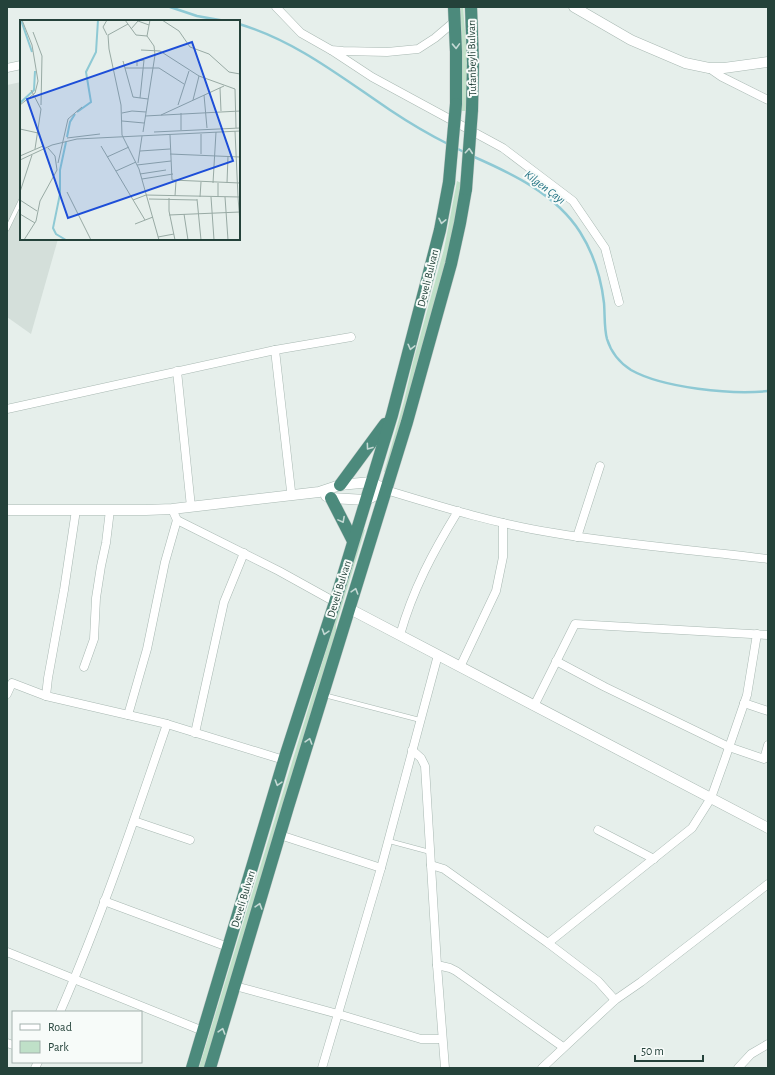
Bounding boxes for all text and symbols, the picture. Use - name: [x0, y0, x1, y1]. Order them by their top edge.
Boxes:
- inset map: [20, 20, 240, 240]
- street label: Tufanbeyli Bulvarı: [466, 20, 478, 96]
- one-way arrow: [452, 43, 460, 49]
- one-way arrow: [465, 148, 474, 154]
- water label: Kilgen Çayı: [522, 168, 568, 206]
- one-way arrow: [439, 218, 447, 224]
- street label: Develi Bulvarı: [416, 248, 440, 308]
- one-way arrow: [407, 344, 415, 350]
- one-way arrow: [367, 442, 374, 449]
- one-way arrow: [337, 515, 345, 523]
- street label: Develi Bulvarı: [325, 559, 353, 619]
- one-way arrow: [351, 587, 359, 594]
- one-way arrow: [321, 629, 330, 636]
- one-way arrow: [304, 738, 313, 745]
- one-way arrow: [274, 779, 282, 786]
- street label: Develi Bulvarı: [229, 869, 257, 929]
- one-way arrow: [254, 903, 263, 910]
- legend: [12, 1011, 142, 1063]
- text: Road: [48, 1021, 72, 1033]
- one-way arrow: [217, 1027, 226, 1034]
- scale bar: [635, 1037, 703, 1063]
- text: Park: [48, 1041, 69, 1053]
- text: 50 m: [641, 1045, 664, 1057]

